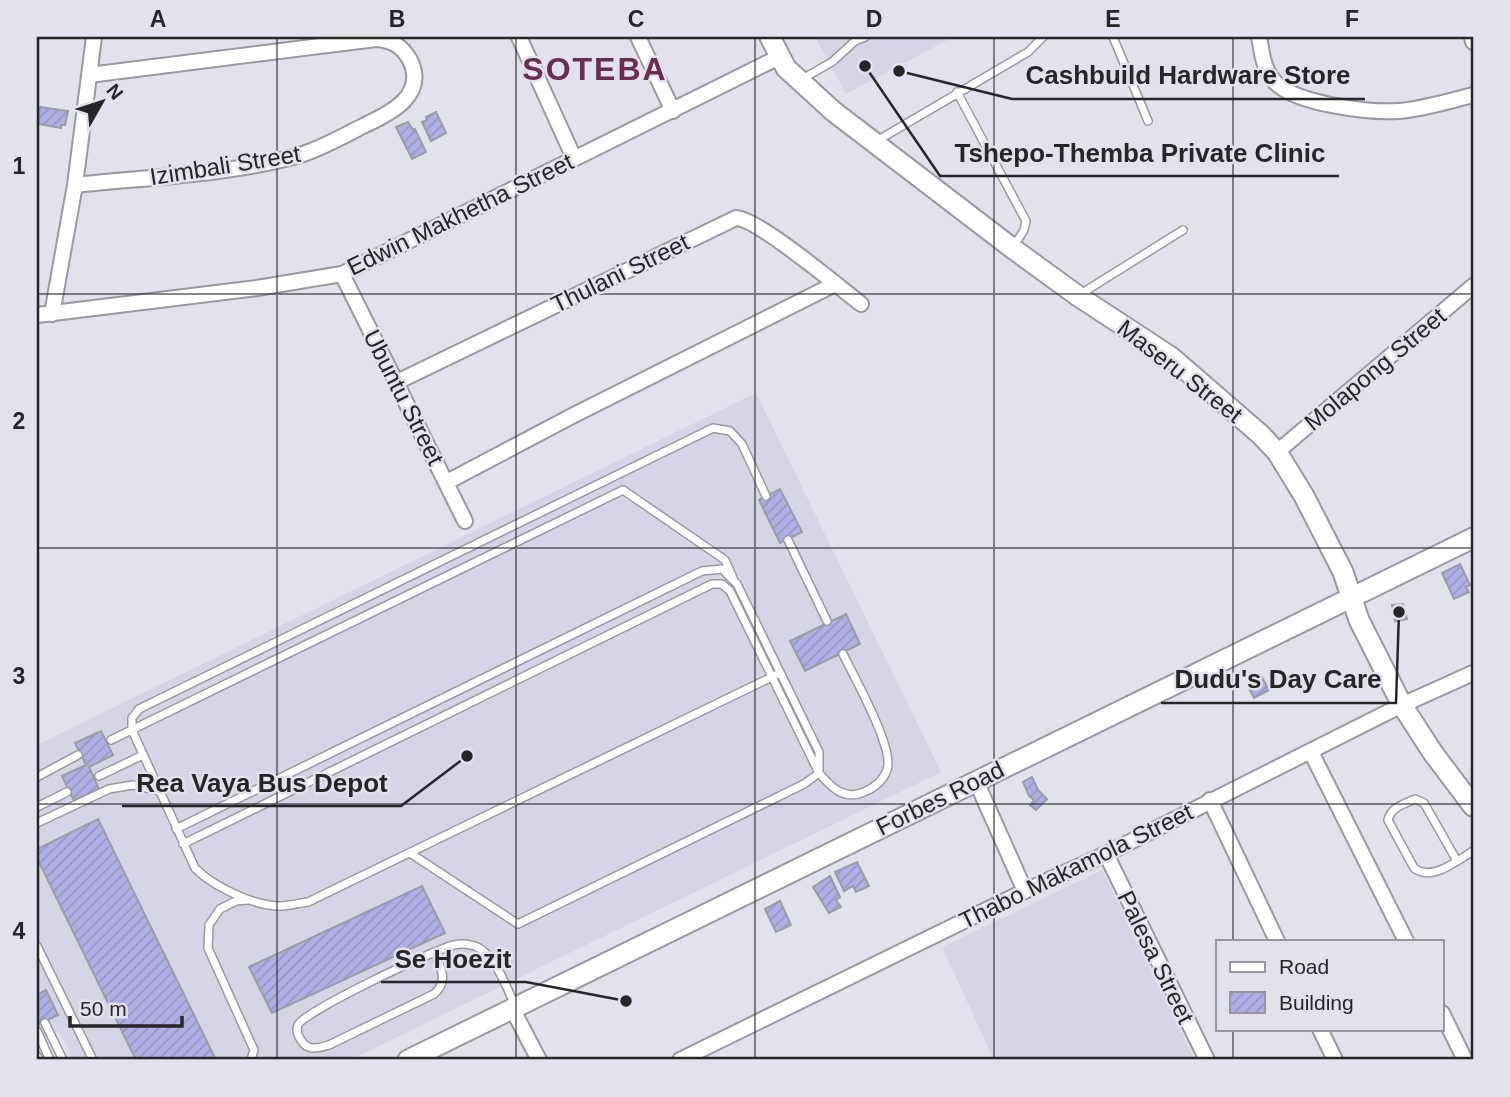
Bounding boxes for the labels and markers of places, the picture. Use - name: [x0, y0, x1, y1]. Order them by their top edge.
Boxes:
- callout: Cashbuild Hardware Store: [1012, 52, 1365, 99]
- callout: Tshepo-Themba Private Clinic: [940, 129, 1339, 176]
- callout: Dudu's Day Care: [1161, 656, 1396, 703]
- callout: Rea Vaya Bus Depot: [122, 759, 401, 806]
- callout: Se Hoezit: [381, 935, 526, 982]

